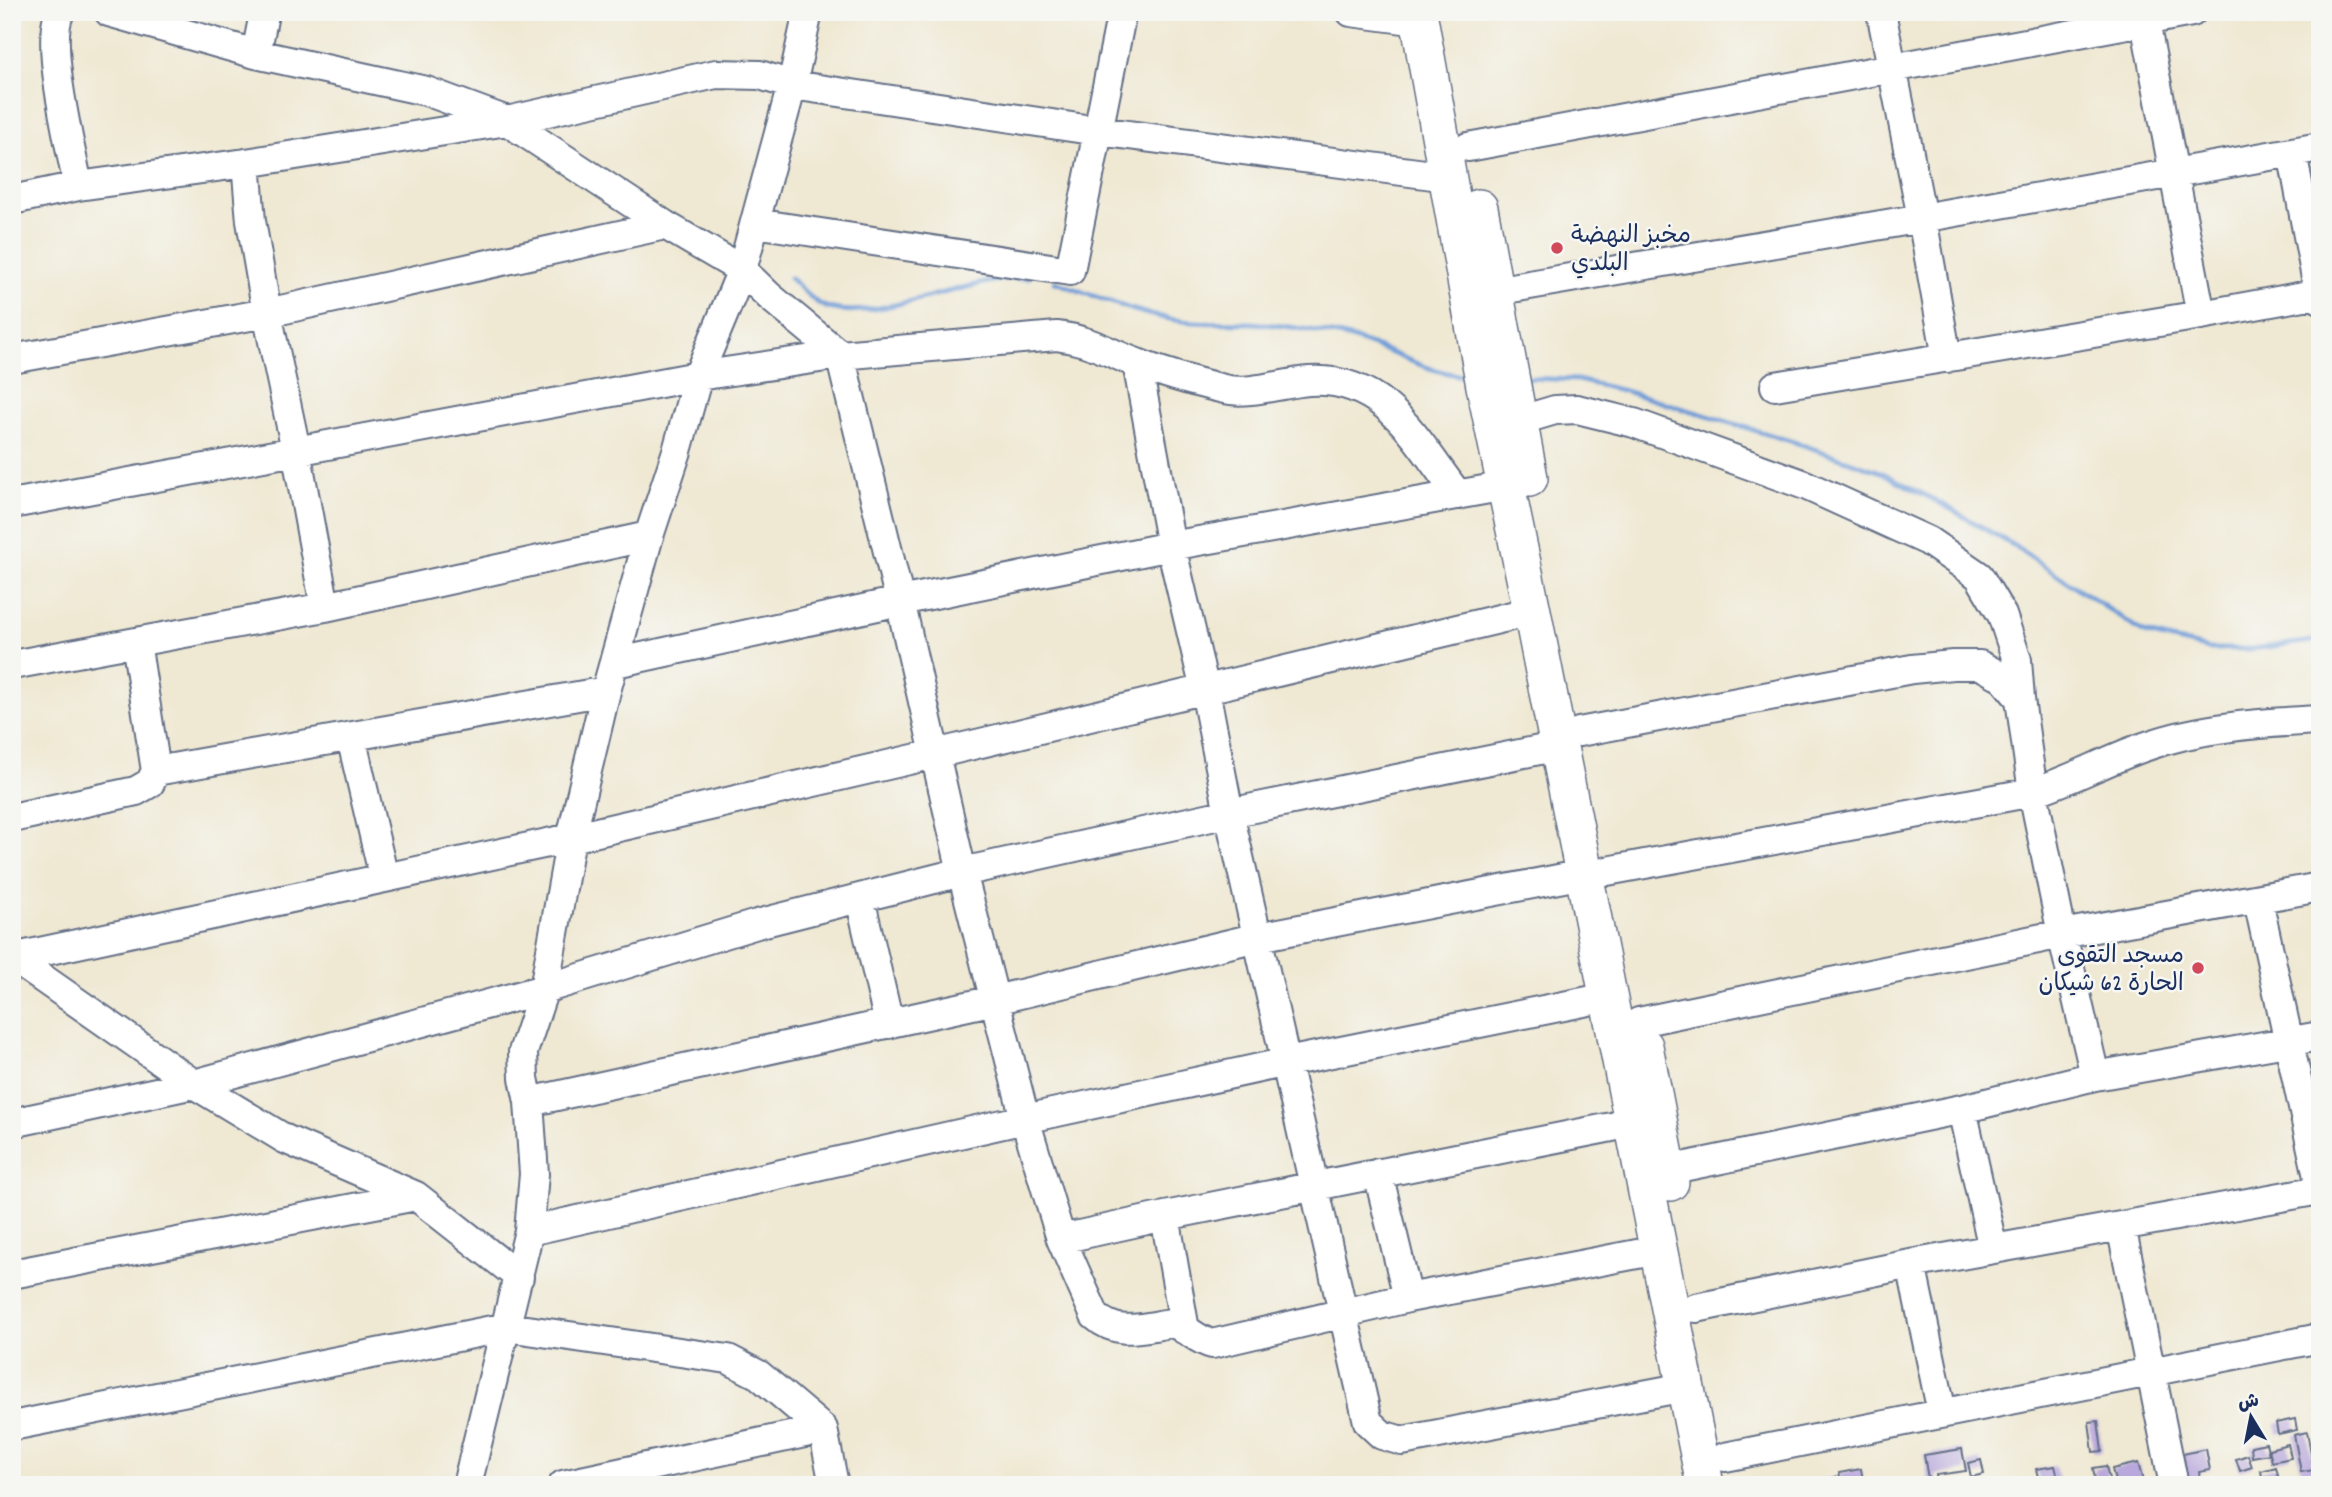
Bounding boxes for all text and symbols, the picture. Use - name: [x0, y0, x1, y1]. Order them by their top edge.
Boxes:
- place label: مخبز النهضة البلدي: [1571, 220, 1691, 282]
- marker: مخبز النهضة البلدي: [1549, 240, 1565, 256]
- place label: مسجد التقوى الحارة 62 شيكان: [2038, 940, 2184, 1002]
- marker: مسجد التقوى الحارة 62 شيكان: [2190, 960, 2206, 976]
- north arrow: [2216, 1382, 2286, 1452]
- text: ش: [2236, 1389, 2261, 1419]

